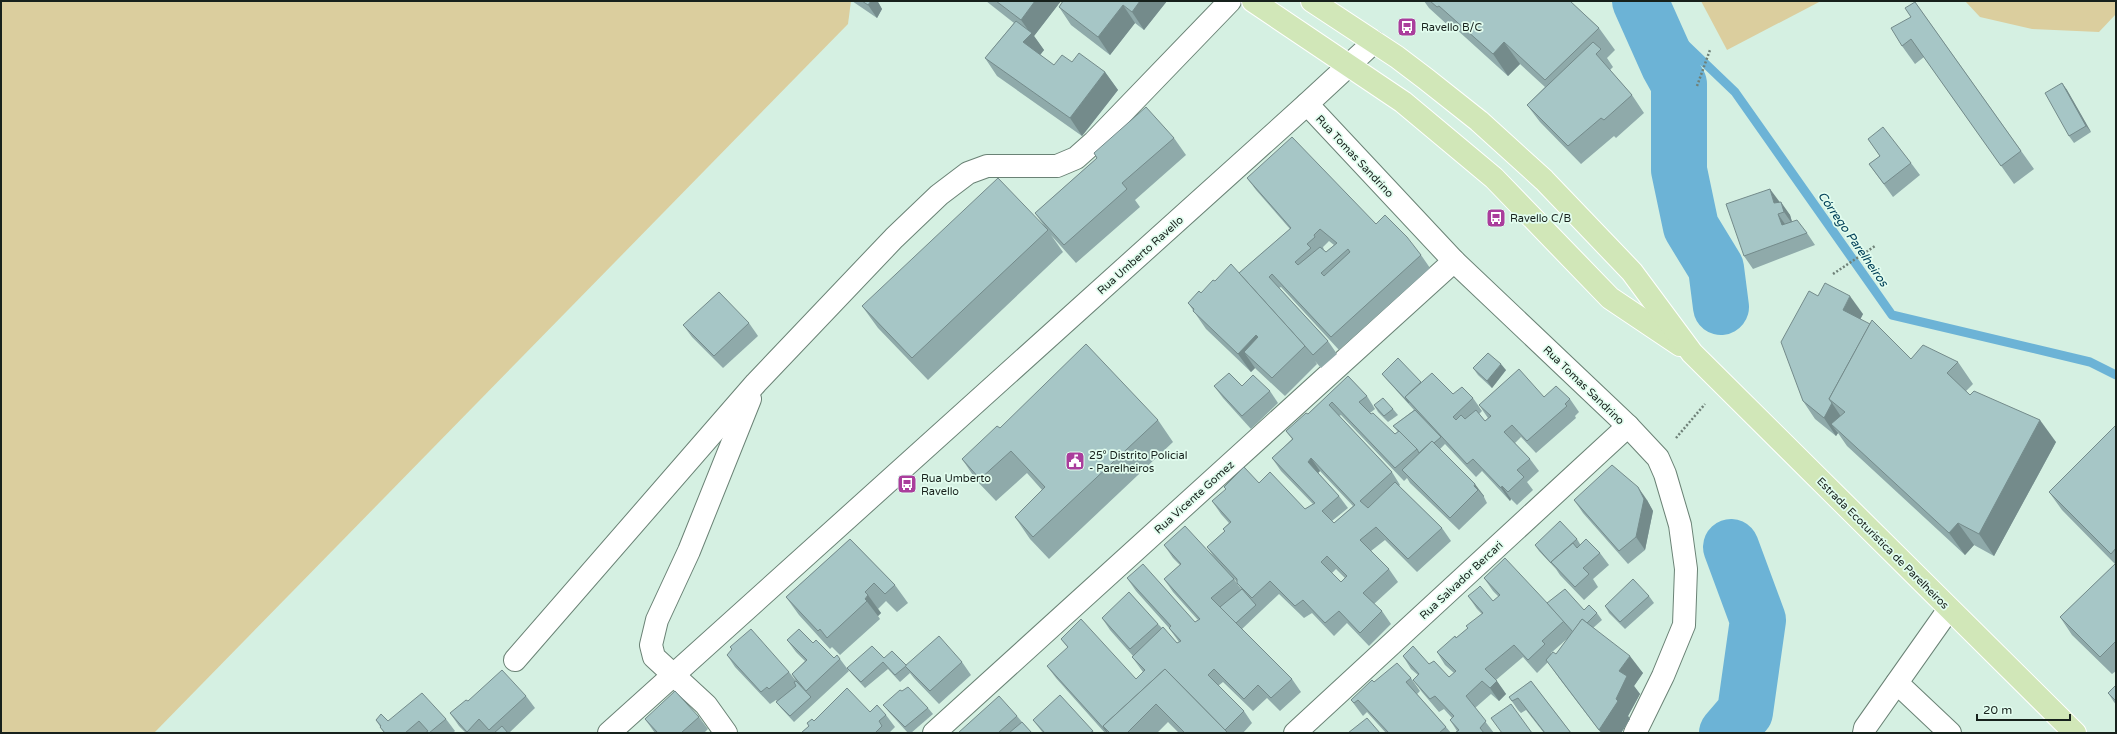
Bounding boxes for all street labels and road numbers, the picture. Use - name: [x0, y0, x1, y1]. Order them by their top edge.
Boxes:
- street label: Rua Tomas Sandrino: [1313, 113, 1396, 200]
- street label: Rua Umberto Ravello: [1095, 213, 1186, 297]
- street label: Rua Tomas Sandrino: [1540, 343, 1627, 428]
- street label: Rua Vicente Gomez: [1152, 458, 1237, 536]
- street label: Estrada Ecoturistica de Parelheiros: [1814, 475, 1951, 612]
- street label: Rua Salvador Bercari: [1417, 539, 1506, 622]

